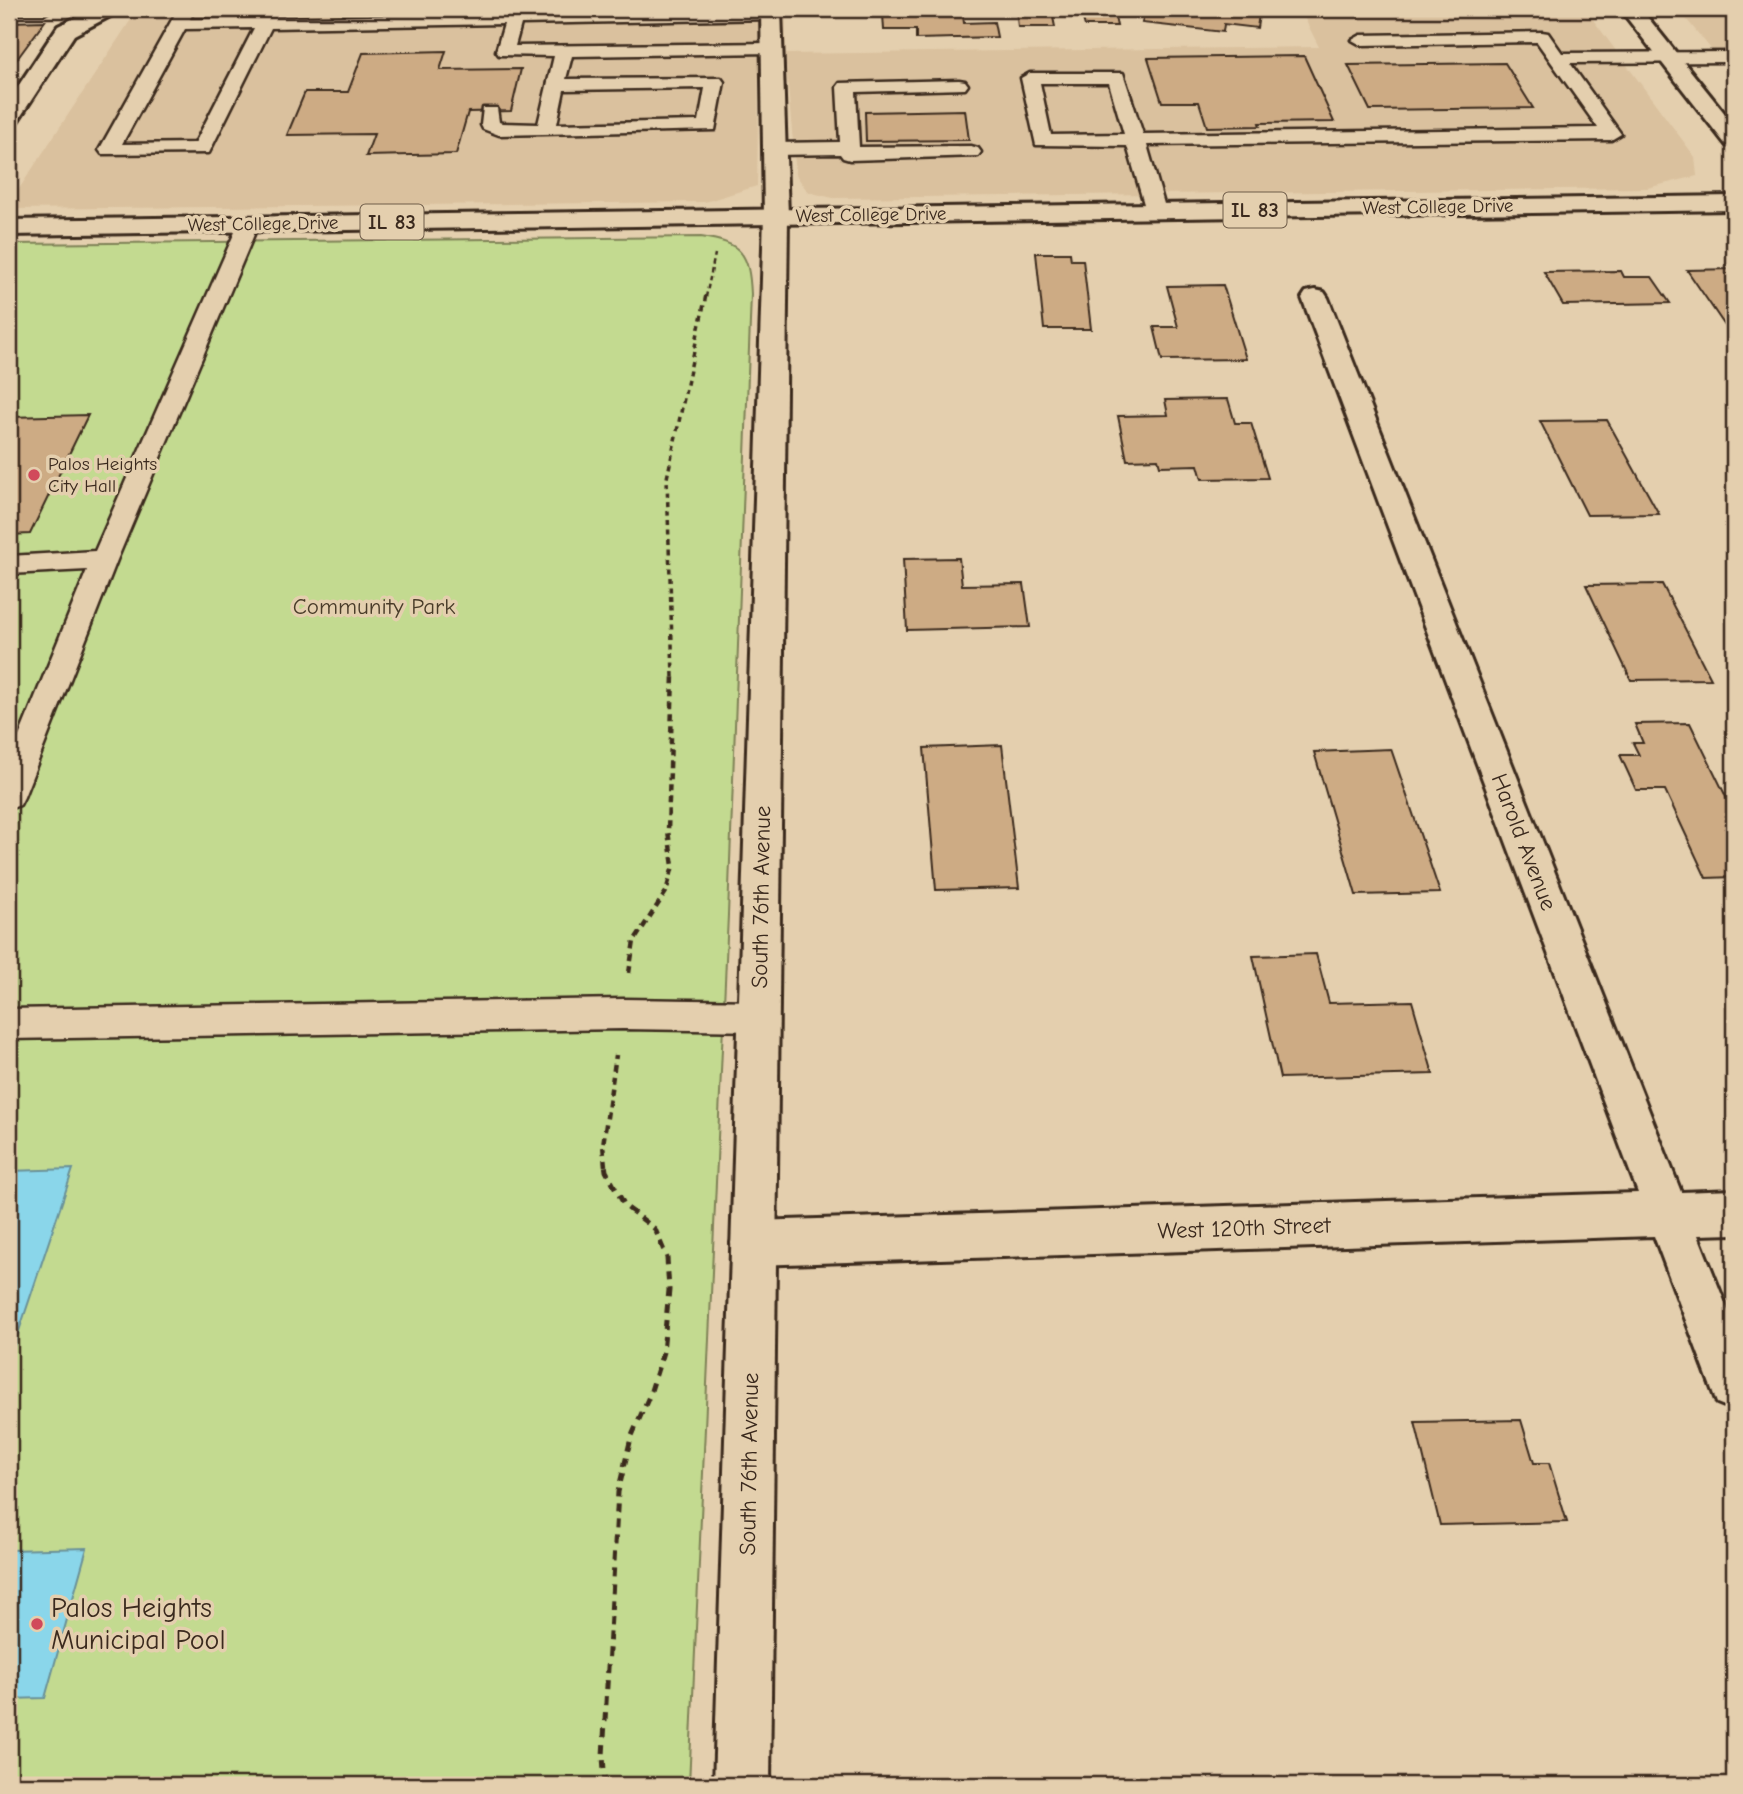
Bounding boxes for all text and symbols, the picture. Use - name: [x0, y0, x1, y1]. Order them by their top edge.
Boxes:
- road number: IL 83: [1224, 192, 1286, 228]
- street label: West College Drive: [1362, 195, 1514, 219]
- street label: West College Drive: [795, 203, 947, 227]
- road number: IL 83: [360, 204, 424, 240]
- street label: West College Drive: [187, 212, 339, 236]
- place label: Palos Heights City Hall: [48, 453, 157, 497]
- marker: Palos Heights City Hall: [26, 467, 42, 483]
- park label: Community Park: [293, 593, 455, 620]
- street label: Harold Avenue: [1486, 770, 1562, 914]
- street label: South 76th Avenue: [746, 805, 776, 989]
- street label: West 120th Street: [1157, 1211, 1332, 1245]
- street label: South 76th Avenue: [734, 1372, 764, 1556]
- place label: Palos Heights Municipal Pool: [51, 1592, 226, 1656]
- marker: Palos Heights Municipal Pool: [29, 1616, 45, 1632]

